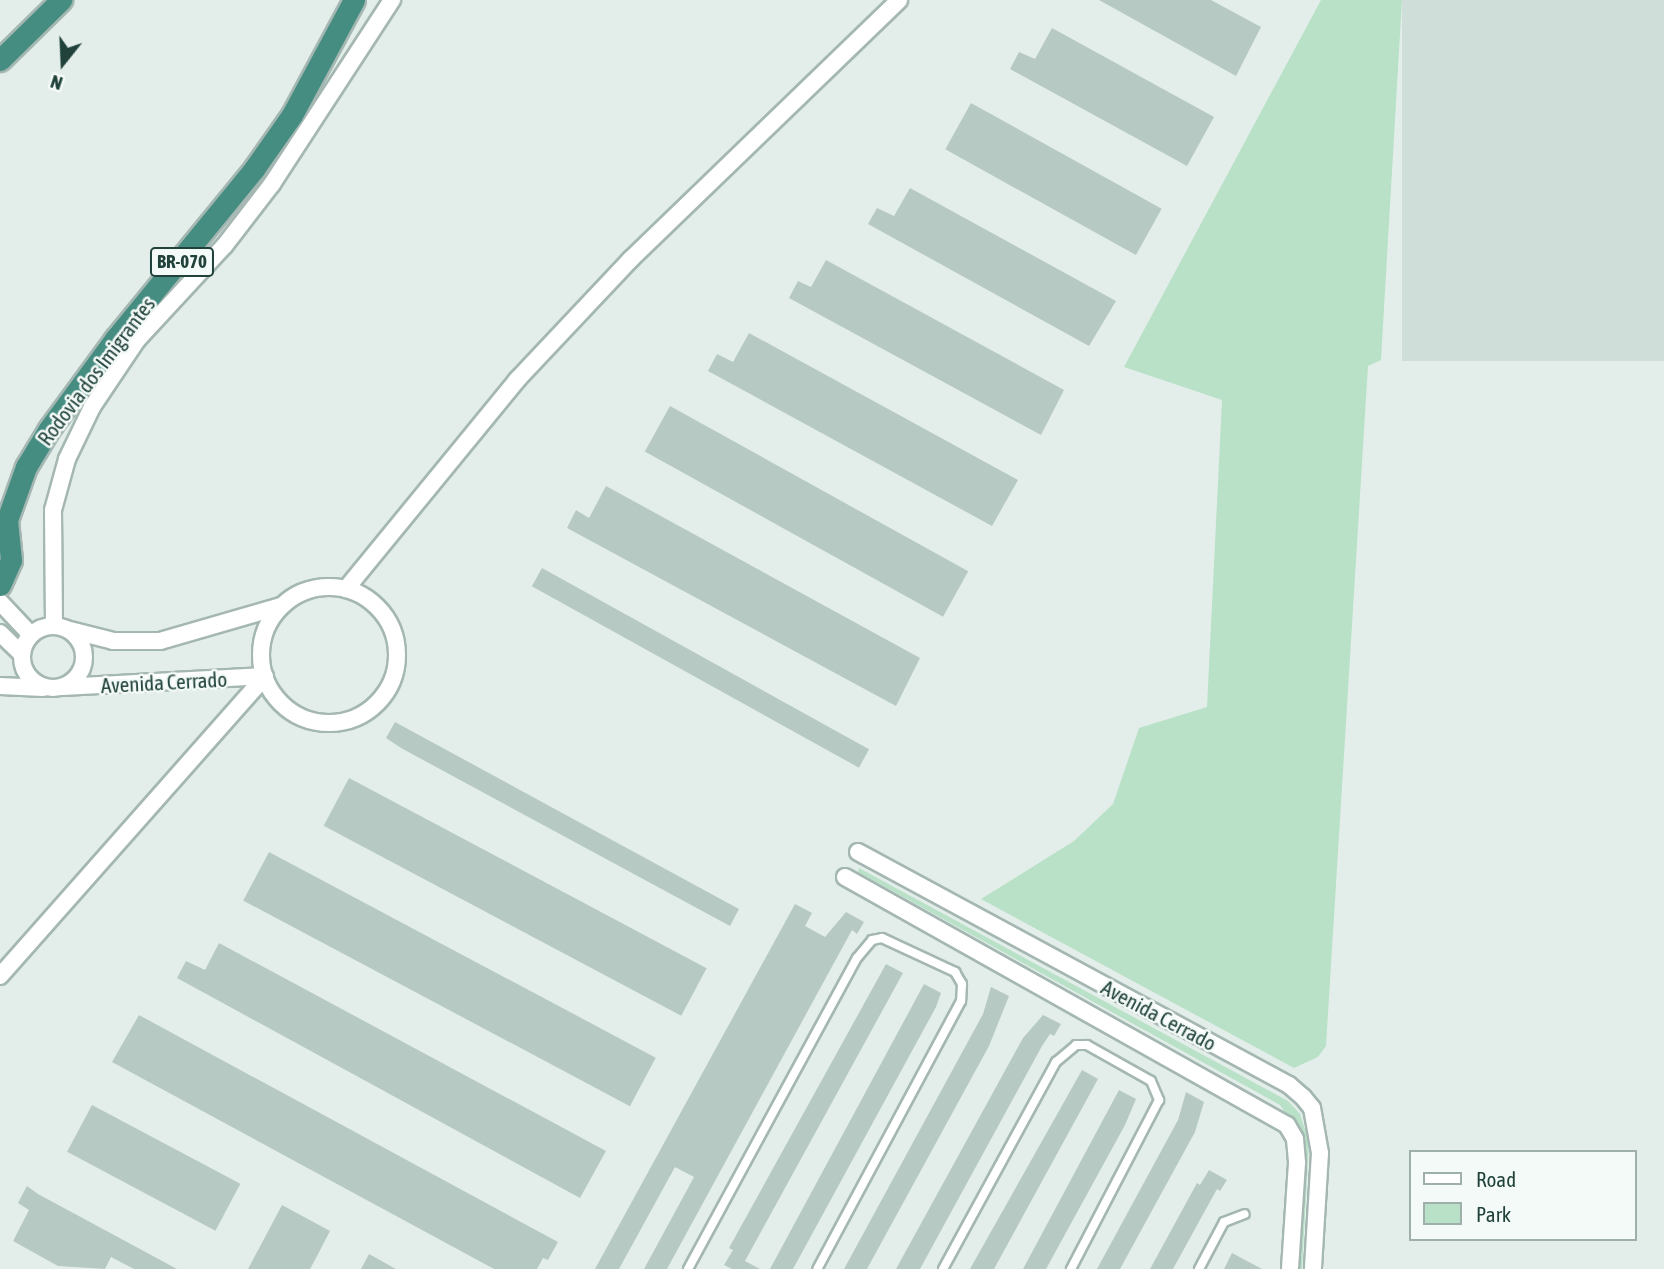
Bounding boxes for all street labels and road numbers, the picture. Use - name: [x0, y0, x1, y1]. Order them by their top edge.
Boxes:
- road number: BR-070: [149, 246, 215, 278]
- street label: Rodovia dos Imigrantes: [32, 292, 160, 450]
- street label: Avenida Cerrado: [100, 666, 228, 698]
- street label: Avenida Cerrado: [1097, 974, 1221, 1056]

